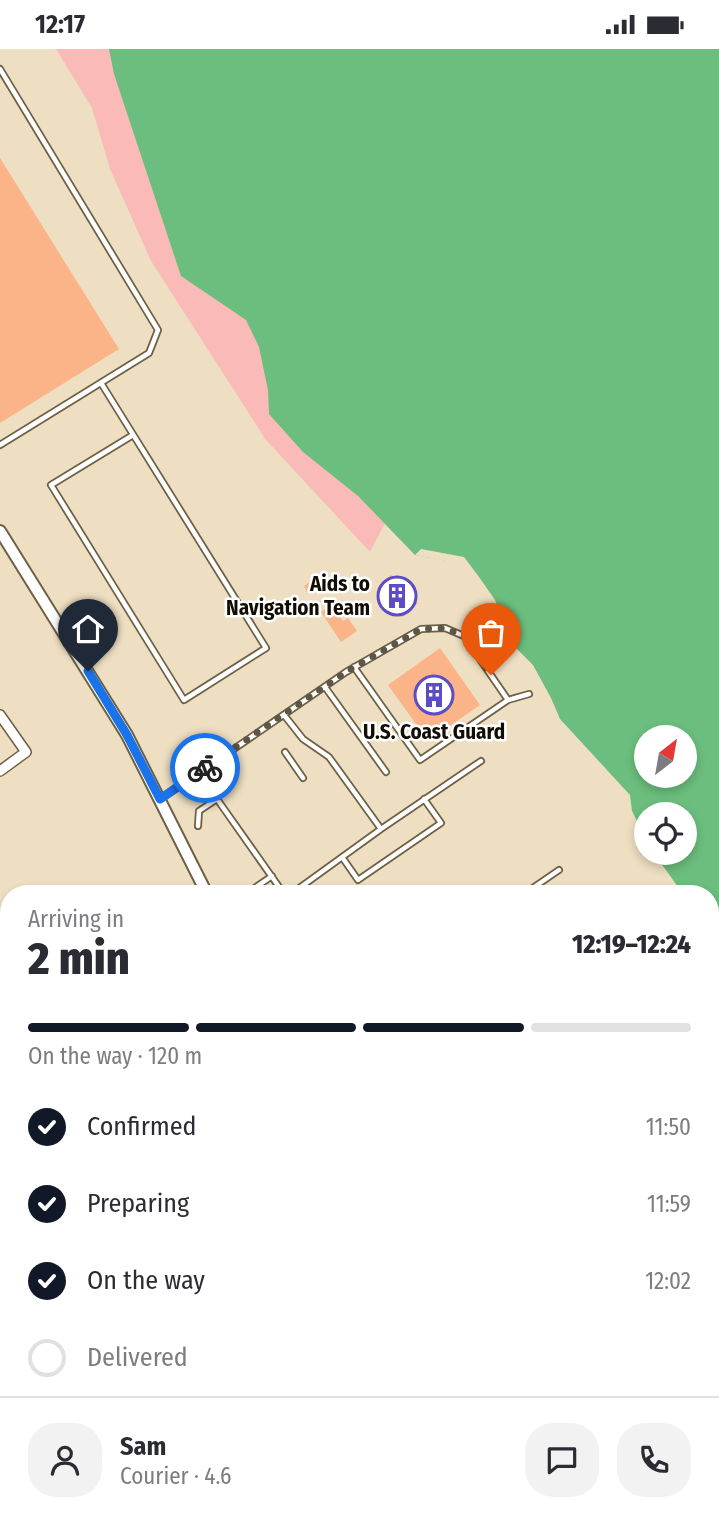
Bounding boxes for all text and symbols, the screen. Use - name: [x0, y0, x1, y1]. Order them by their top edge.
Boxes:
- text: 12:17: [35, 9, 85, 40]
- place label: Aids to Navigation Team: [226, 571, 370, 621]
- building icon: Aids to Navigation Team: [376, 575, 418, 617]
- pin: [58, 599, 118, 671]
- pin: [461, 603, 521, 675]
- icon: home: [69, 610, 107, 648]
- icon: bag: [472, 614, 510, 652]
- building icon: U.S. Coast Guard: [413, 674, 455, 716]
- place label: U.S. Coast Guard: [363, 719, 505, 745]
- north arrow: [634, 725, 696, 787]
- map controls: [634, 725, 697, 865]
- courier: [170, 733, 240, 803]
- icon: bike: [186, 749, 224, 787]
- button: locate: [634, 802, 697, 865]
- text: Arriving in: [28, 905, 124, 933]
- text: 12:19–12:24: [572, 929, 691, 960]
- text: 2 min: [28, 931, 130, 986]
- text: On the way · 120 m: [28, 1042, 202, 1070]
- icon: check: [28, 1108, 66, 1146]
- text: Confirmed: [87, 1111, 197, 1142]
- text: 11:50: [646, 1113, 691, 1141]
- icon: check: [28, 1185, 66, 1223]
- text: Preparing: [87, 1188, 189, 1219]
- text: 11:59: [647, 1190, 691, 1218]
- icon: check: [28, 1262, 66, 1300]
- text: On the way: [87, 1265, 205, 1296]
- text: 12:02: [645, 1267, 691, 1295]
- text: Delivered: [87, 1342, 188, 1373]
- button: person: [28, 1423, 102, 1497]
- button: chat: [525, 1423, 599, 1497]
- button: phone: [617, 1423, 691, 1497]
- text: Sam: [120, 1431, 166, 1462]
- text: Courier · 4.6: [120, 1462, 231, 1490]

